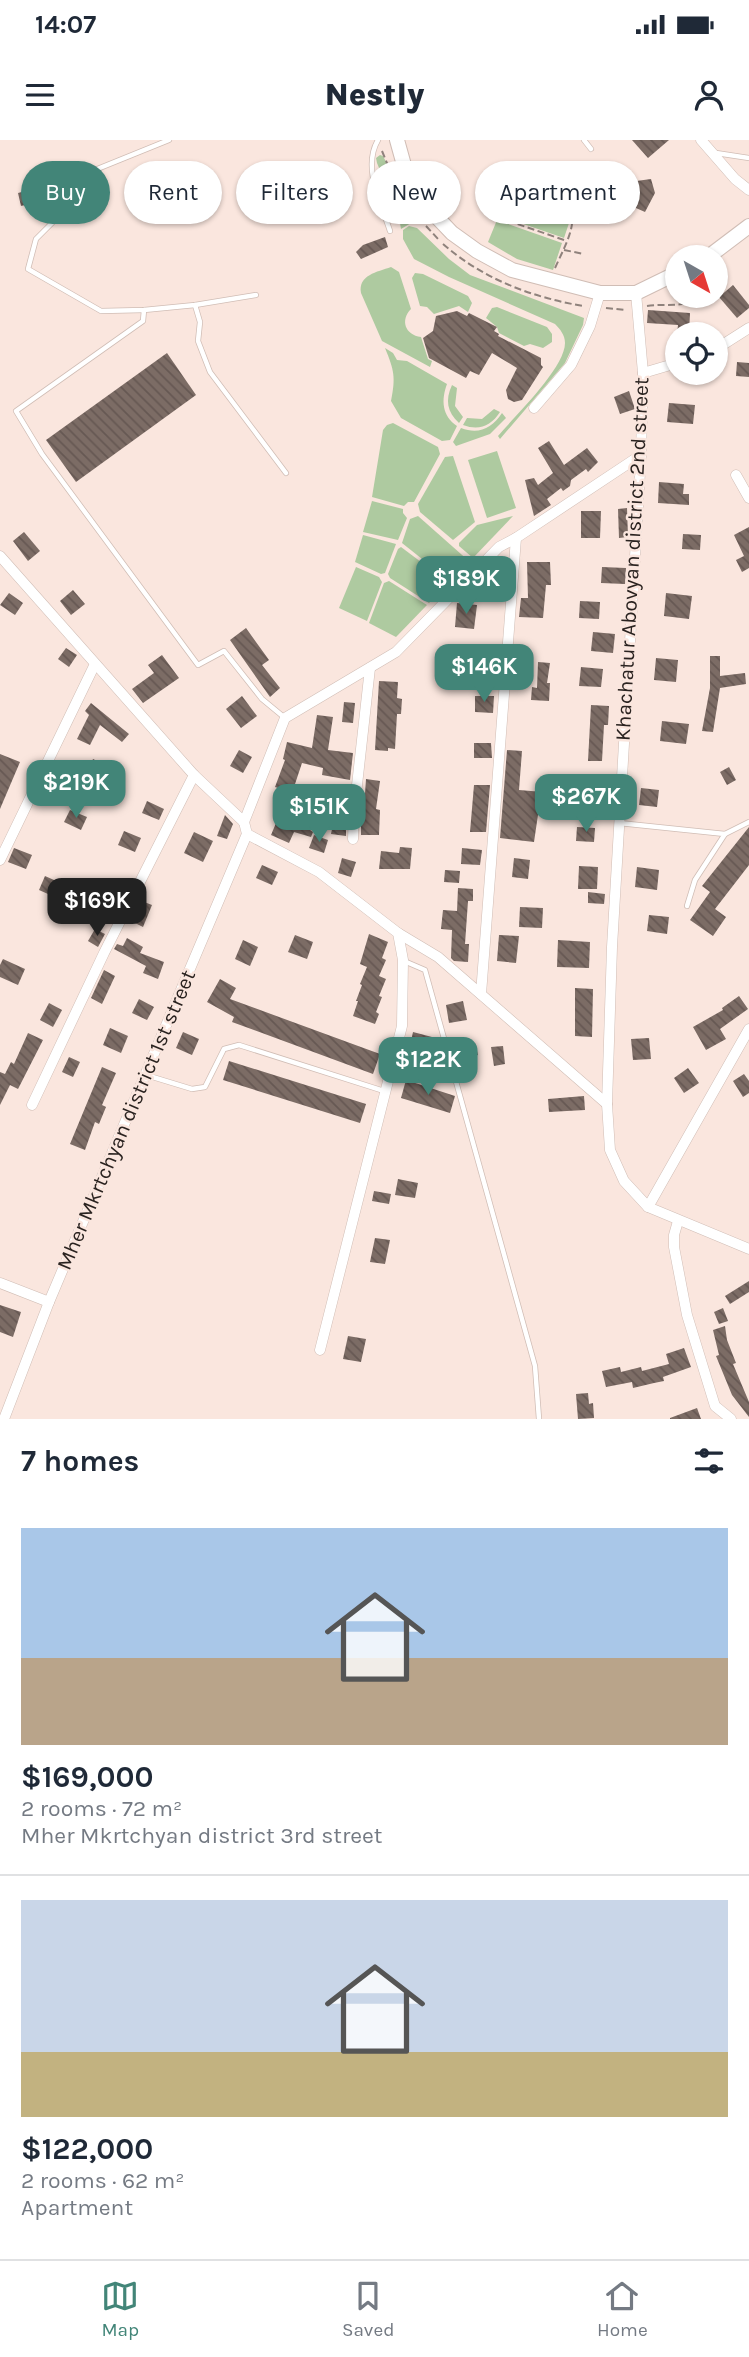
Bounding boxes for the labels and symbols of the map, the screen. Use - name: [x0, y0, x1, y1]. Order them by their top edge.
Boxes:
- north arrow: [665, 245, 728, 308]
- street label: Khachatur Abovyan district 2nd street: [610, 376, 654, 742]
- pin: $189K: [417, 556, 515, 616]
- pin: $146K: [435, 644, 533, 704]
- pin: $219K: [27, 760, 125, 820]
- pin: $267K: [537, 774, 635, 834]
- pin: $151K: [270, 784, 368, 844]
- pin: $169K: [48, 878, 146, 938]
- street label: Mher Mkrtchyan district 1st street: [52, 966, 200, 1274]
- pin: $122K: [379, 1038, 477, 1097]

